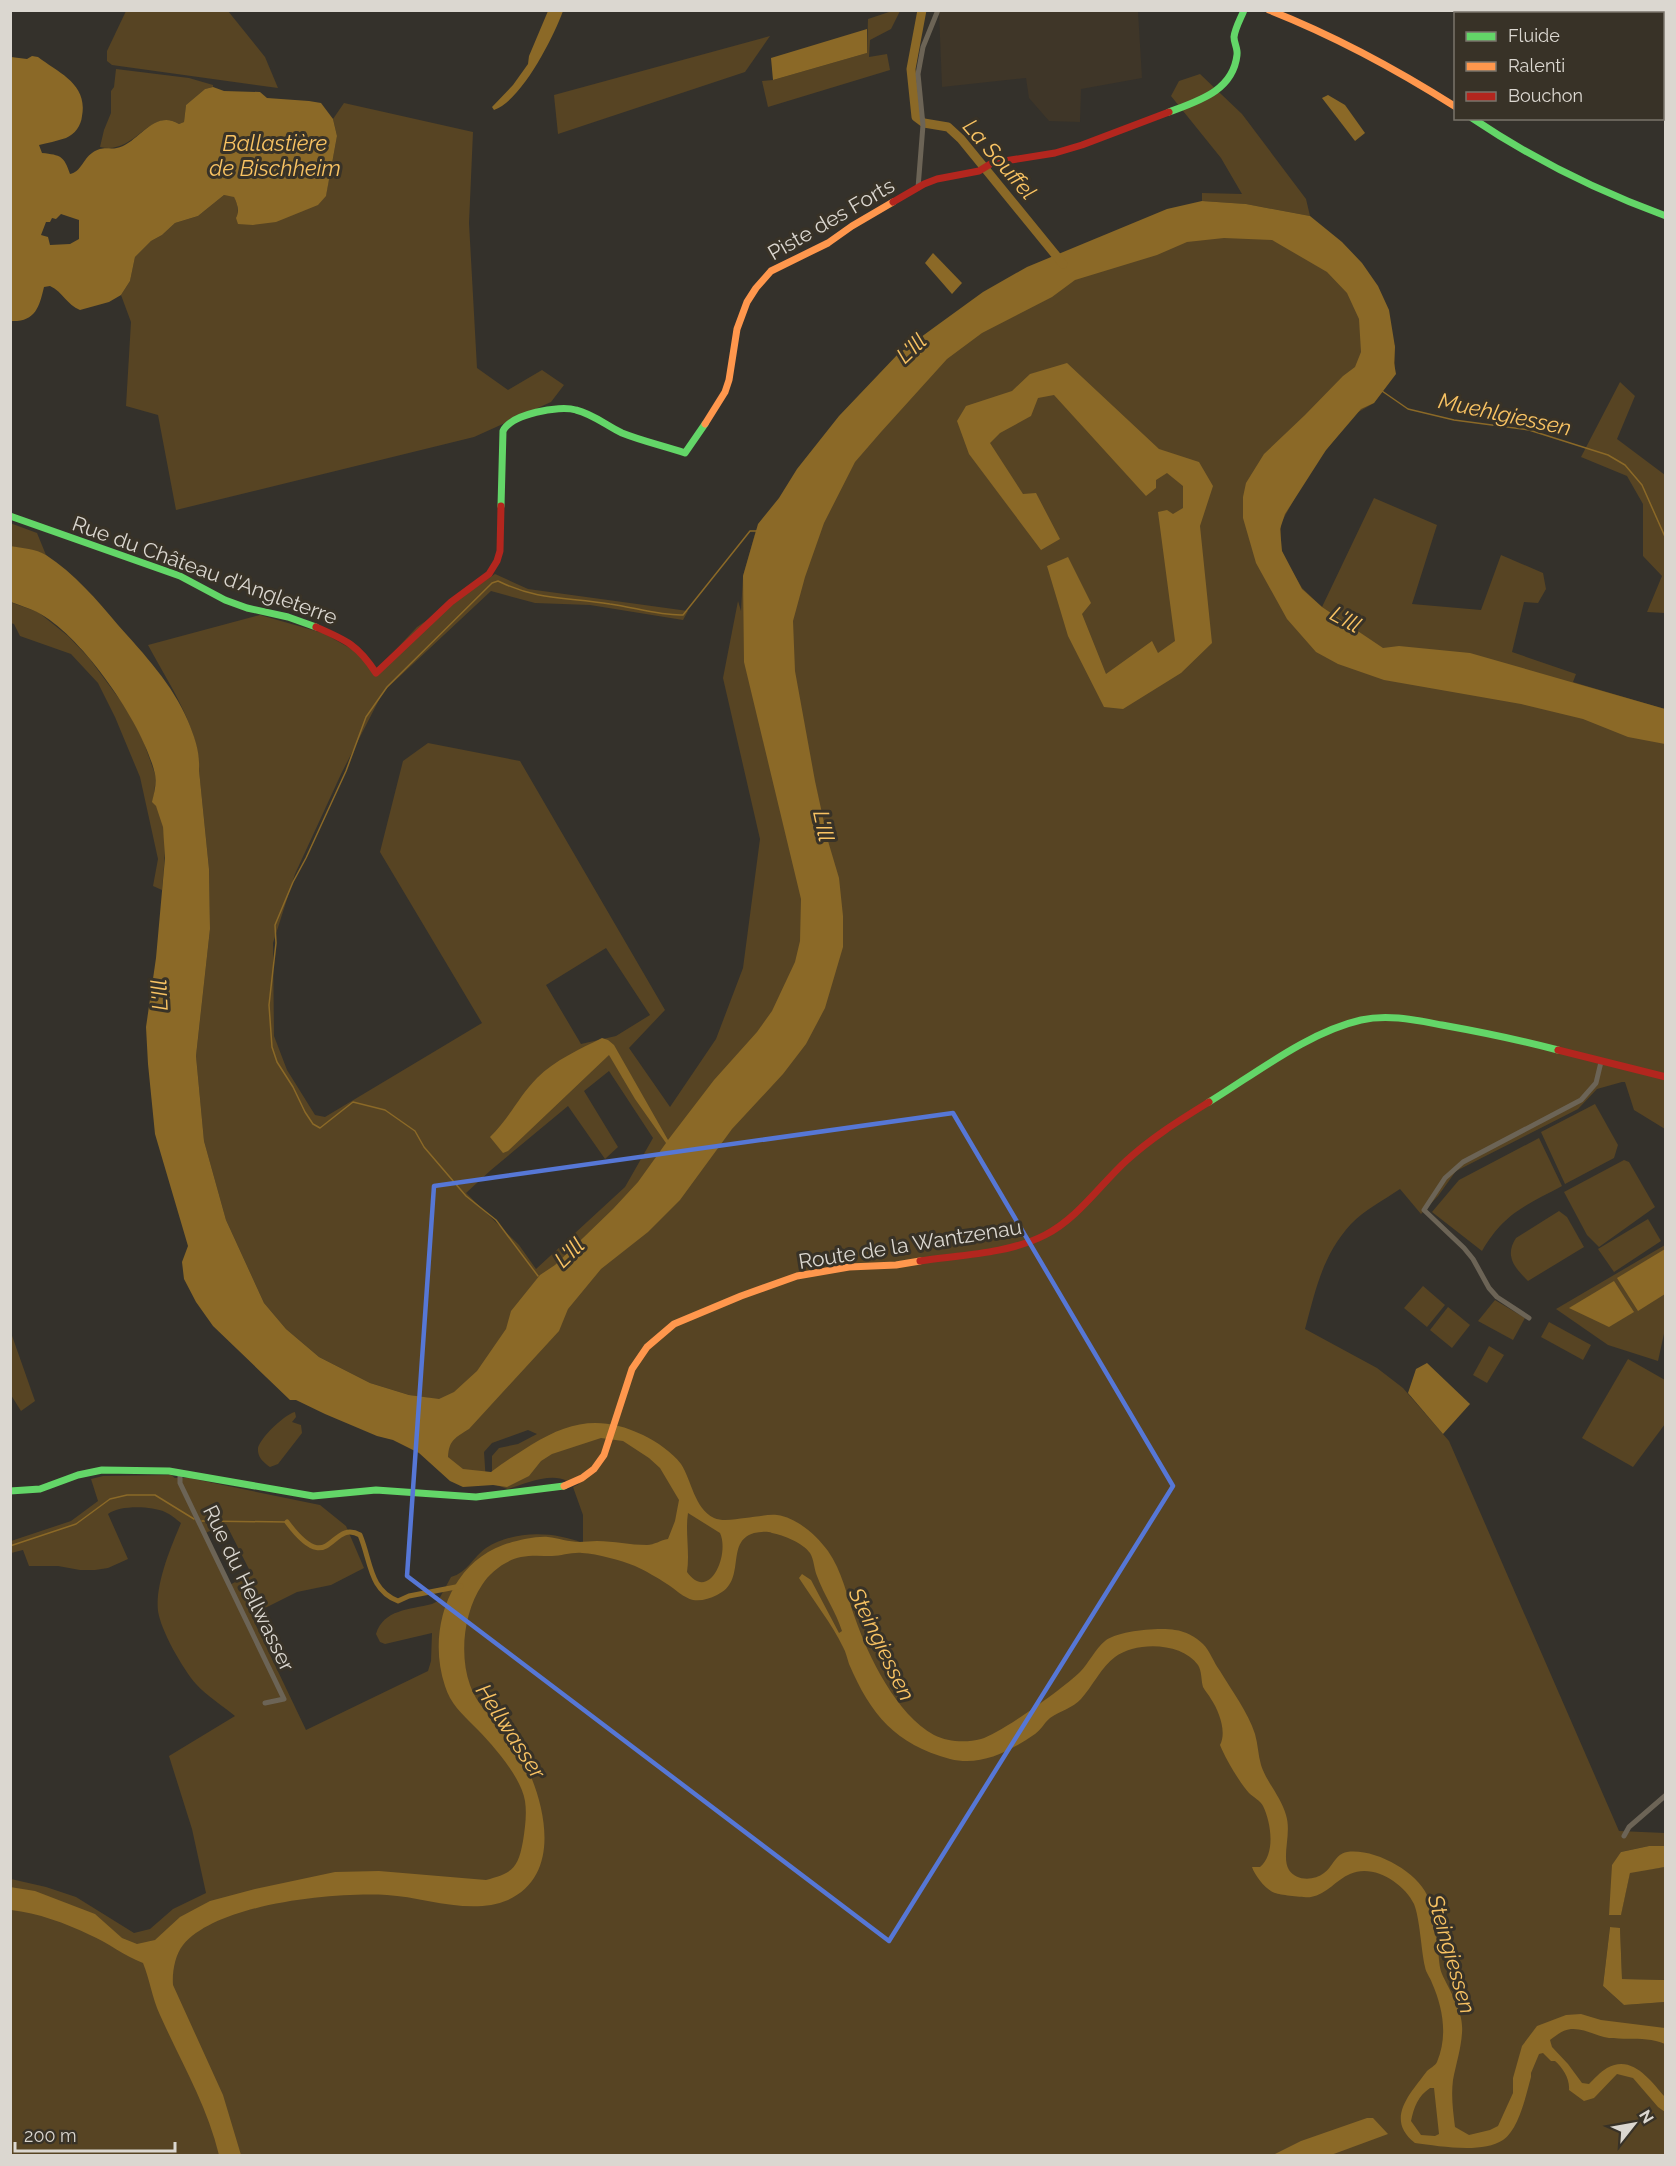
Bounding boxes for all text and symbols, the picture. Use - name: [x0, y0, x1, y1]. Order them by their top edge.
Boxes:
- legend: [1454, 12, 1664, 120]
- text: Fluide: [1508, 25, 1560, 46]
- text: Ralenti: [1508, 55, 1565, 76]
- text: Bouchon: [1508, 85, 1583, 106]
- water label: La Souffel: [958, 113, 1042, 205]
- water label: Ballastière de Bischheim: [209, 130, 341, 181]
- street label: Piste des Forts: [763, 173, 899, 265]
- water label: L'Ill: [891, 328, 931, 368]
- water label: Muehlgiessen: [1436, 387, 1574, 441]
- street label: Rue du Château d'Angleterre: [69, 510, 341, 630]
- water label: L'Ill: [1326, 600, 1366, 638]
- water label: L'Ill: [808, 808, 840, 844]
- water label: L'Ill: [145, 978, 173, 1011]
- street label: Route de la Wantzenau: [797, 1214, 1023, 1274]
- water label: L'Ill: [549, 1232, 589, 1272]
- street label: Rue du Hellwasser: [198, 1501, 300, 1676]
- water label: Steingiessen: [843, 1582, 921, 1705]
- water label: Hellwasser: [471, 1679, 552, 1785]
- water label: Steingiessen: [1422, 1891, 1481, 2016]
- north arrow: [1604, 2094, 1664, 2154]
- text: N: [1635, 2106, 1658, 2127]
- scale bar: [15, 2115, 176, 2153]
- text: 200 m: [24, 2125, 77, 2146]

